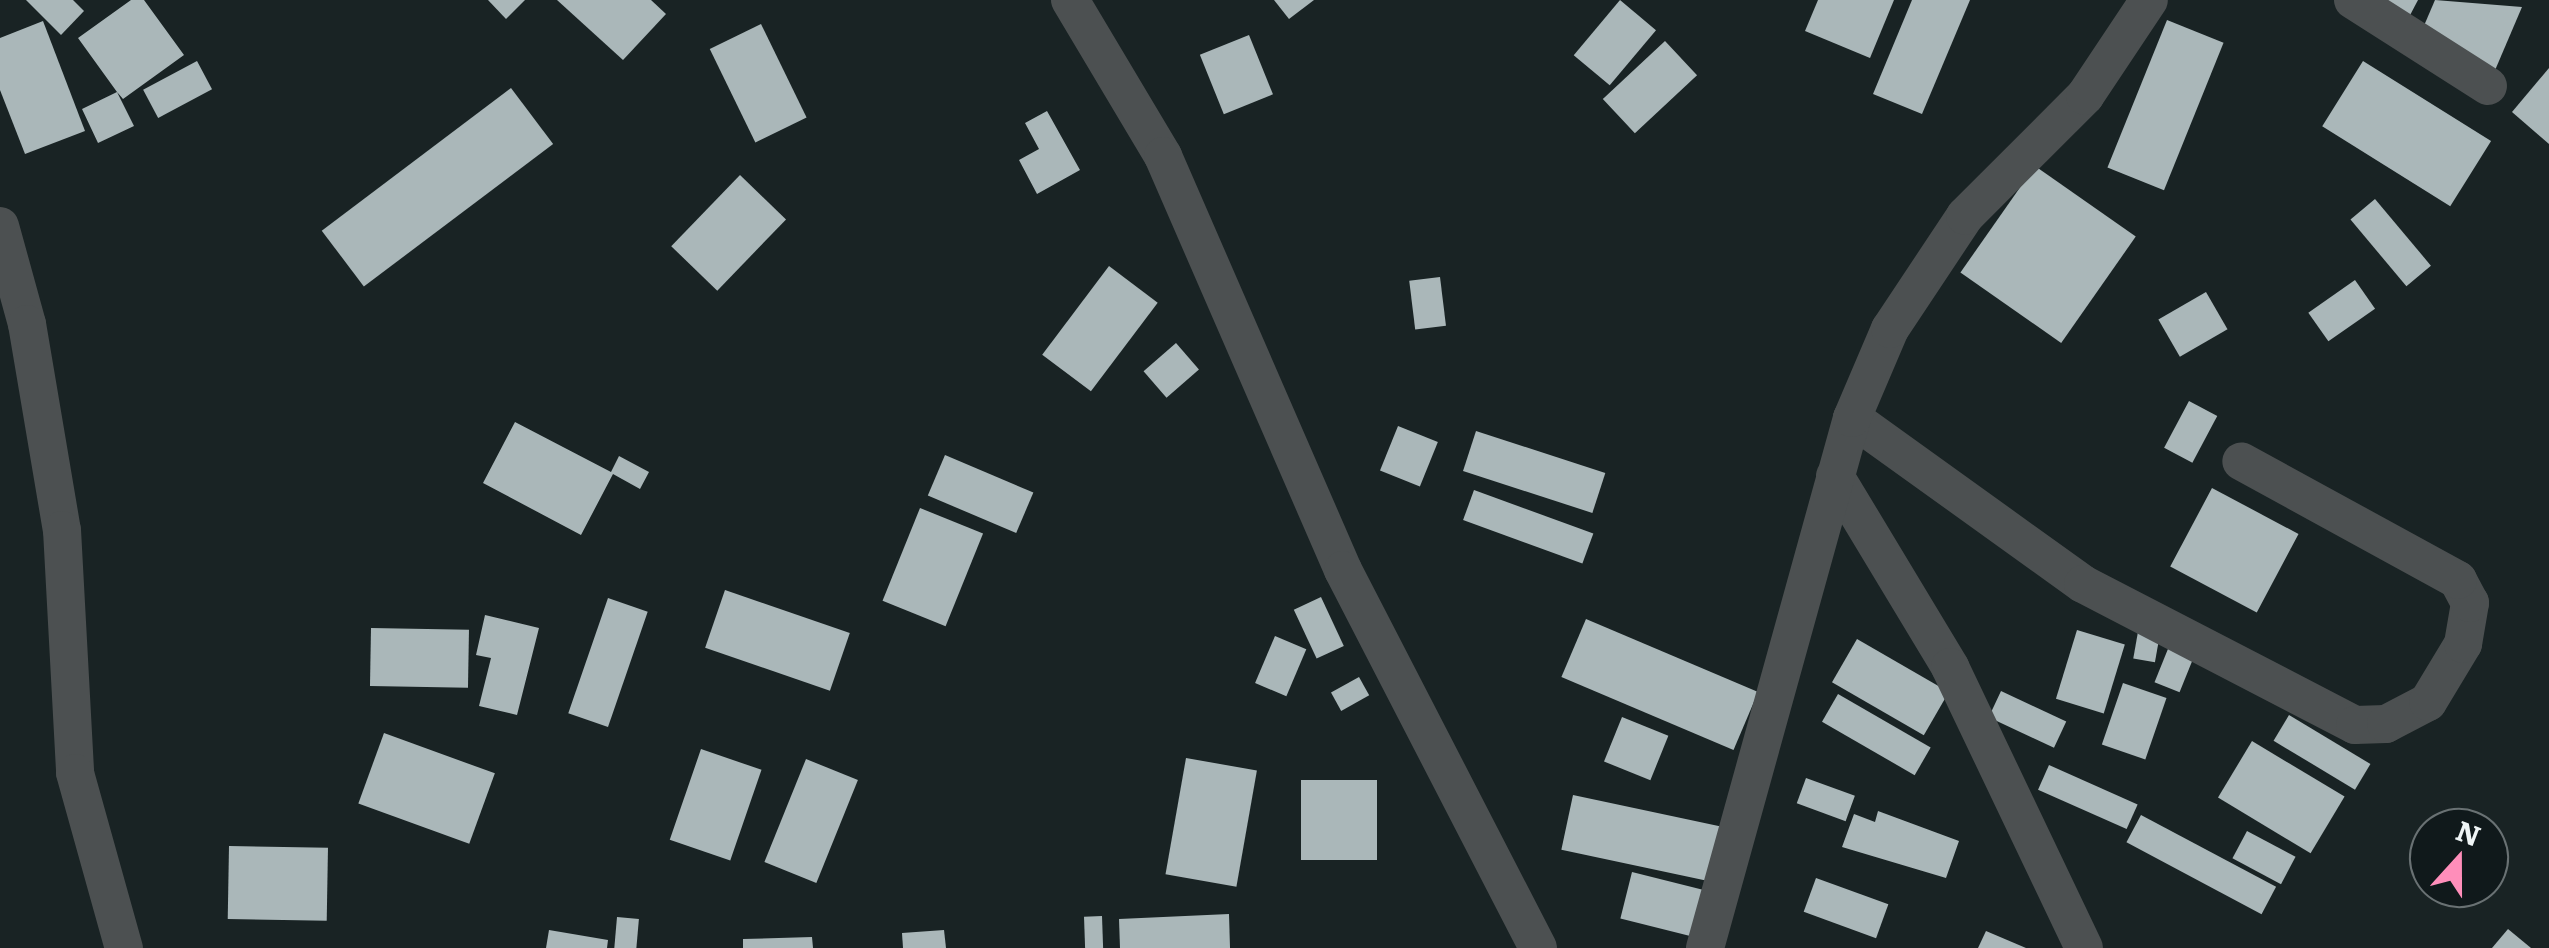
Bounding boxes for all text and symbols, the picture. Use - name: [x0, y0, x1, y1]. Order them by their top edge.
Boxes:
- north arrow: [2409, 808, 2509, 908]
- text: N: [2451, 808, 2488, 856]

